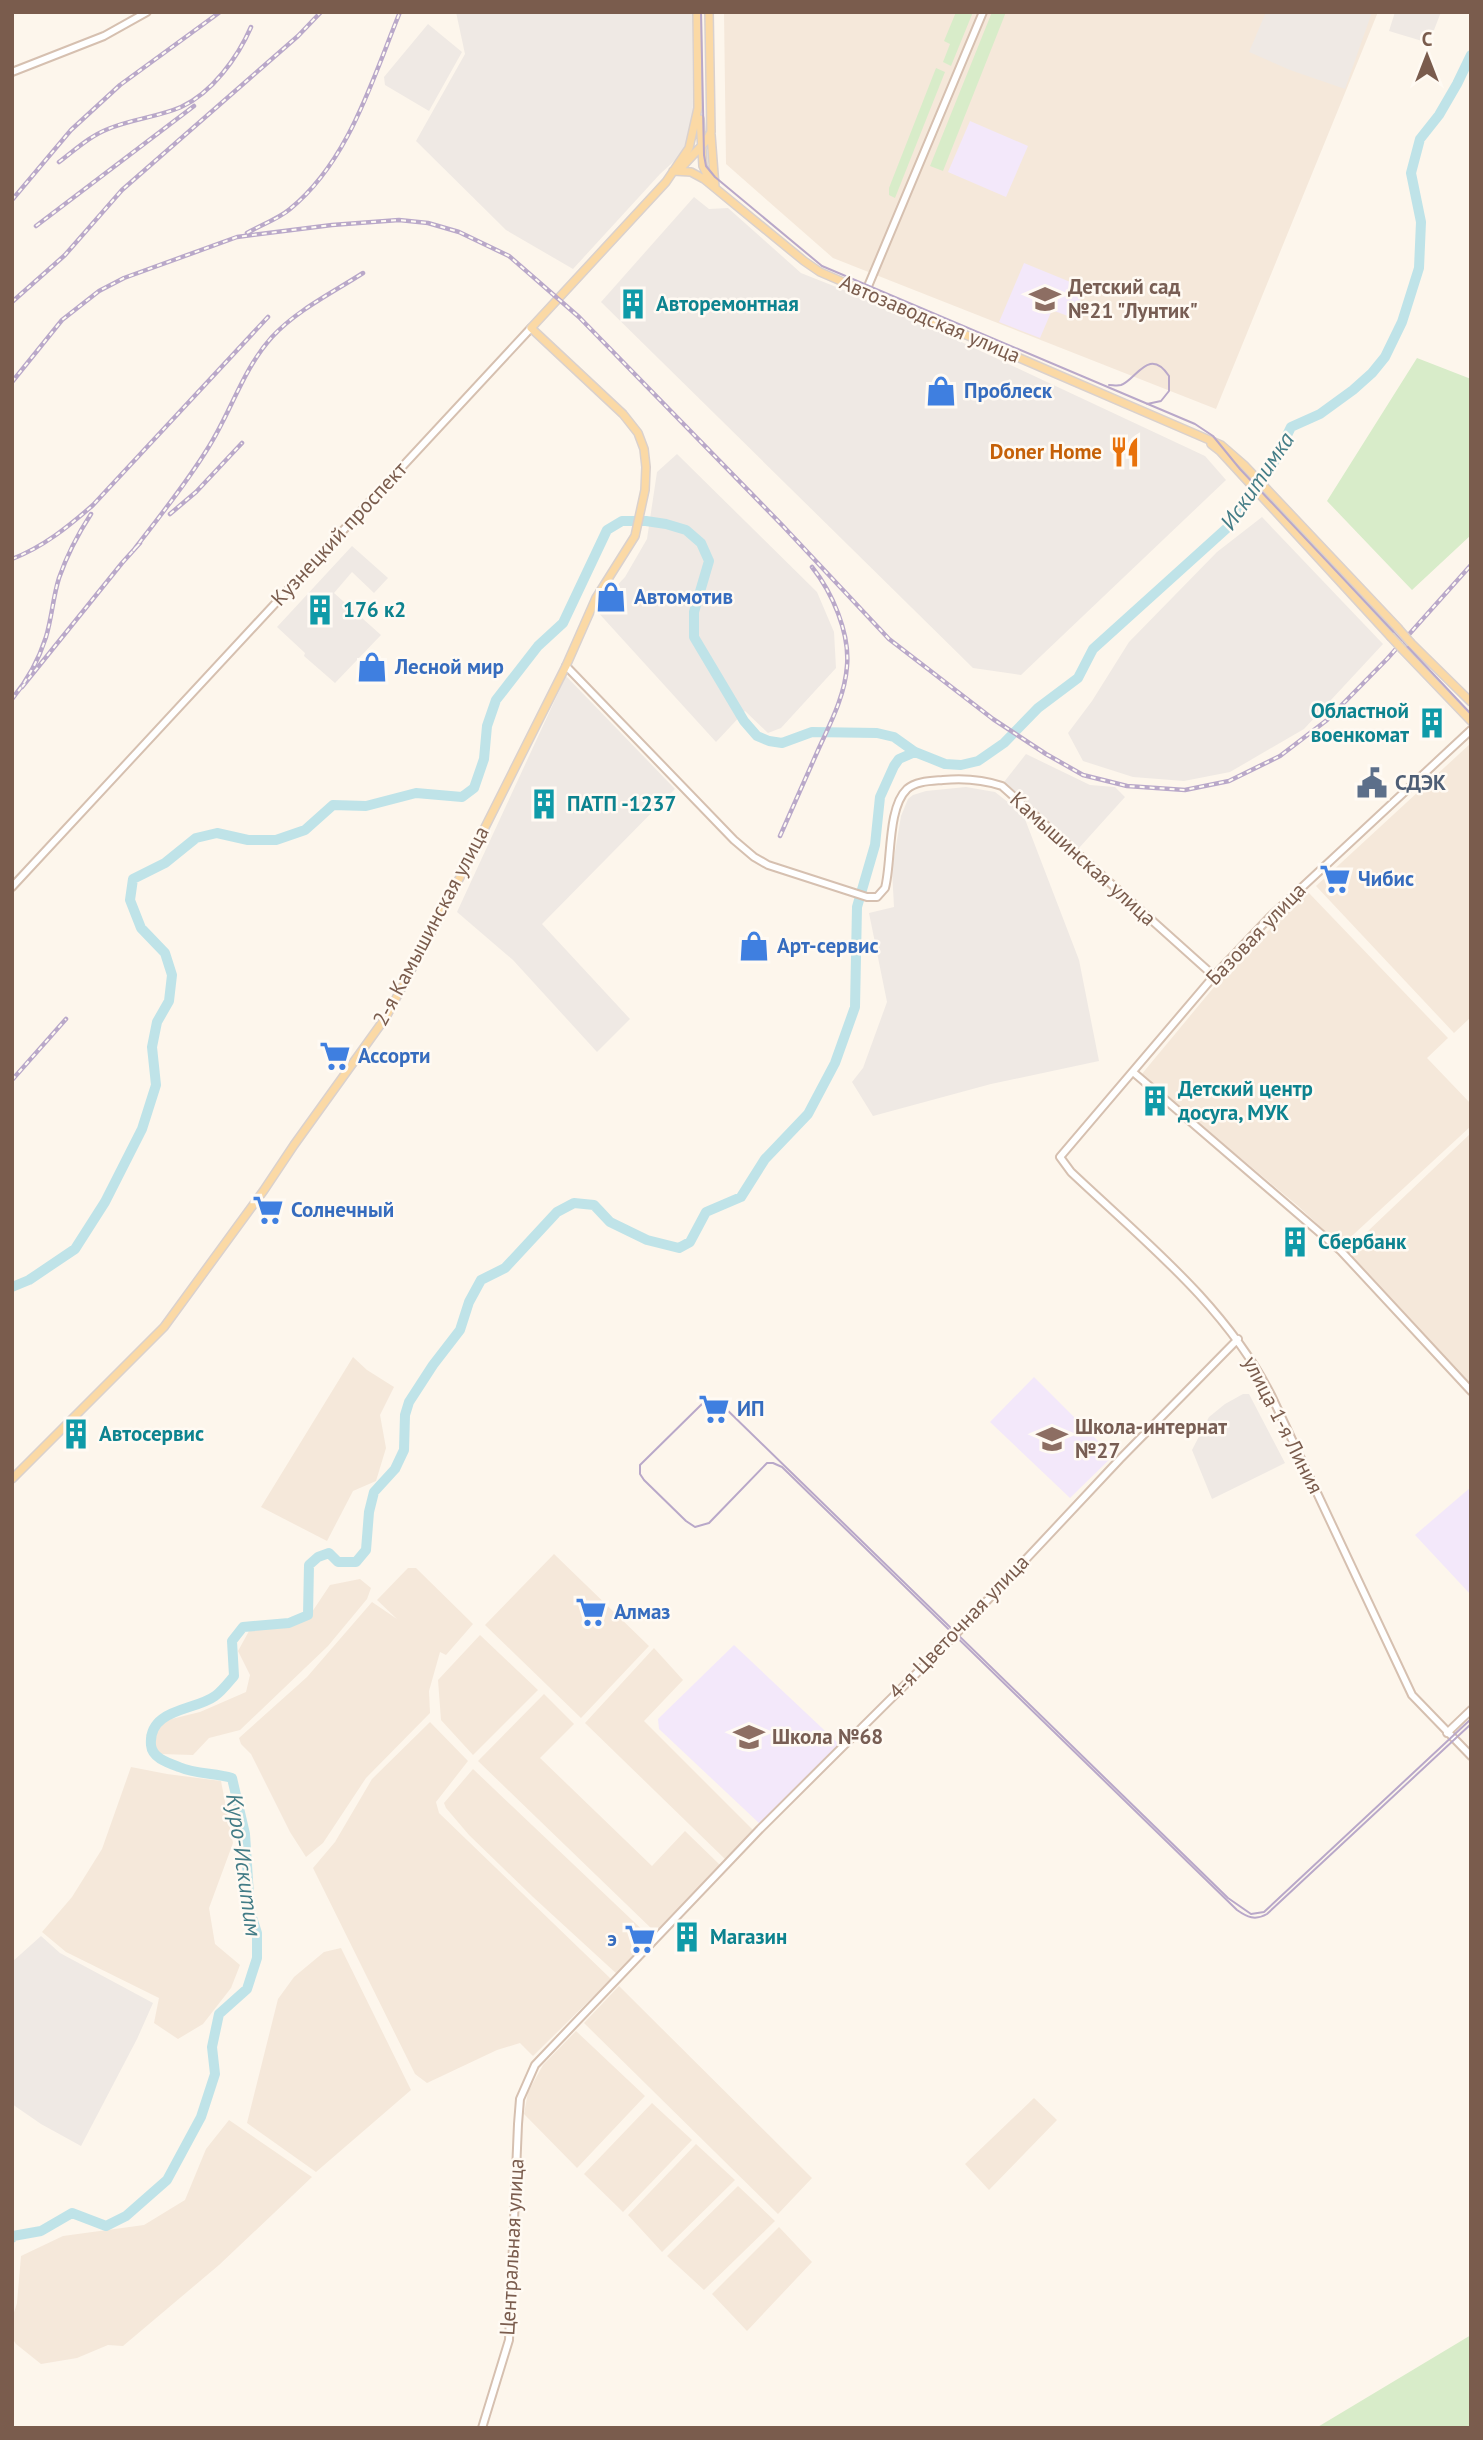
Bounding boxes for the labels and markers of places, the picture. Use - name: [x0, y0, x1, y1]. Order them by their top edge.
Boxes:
- place label: Детский сад №21 "Лунтик": [1068, 273, 1198, 324]
- school or university icon: Детский сад №21 "Лунтик": [1028, 282, 1062, 316]
- building icon: Авторемонтная: [616, 287, 650, 321]
- place label: Авторемонтная: [656, 290, 799, 317]
- shop icon: Проблеск: [924, 374, 958, 408]
- place label: Проблеск: [964, 377, 1053, 404]
- restaurant icon: Doner Home: [1108, 435, 1142, 469]
- place label: Doner Home: [990, 438, 1102, 465]
- shop icon: Автомотив: [594, 580, 628, 614]
- place label: Автомотив: [634, 583, 733, 610]
- building icon: 176 к2: [303, 593, 337, 627]
- place label: 176 к2: [343, 596, 406, 623]
- shop icon: Лесной мир: [355, 650, 389, 684]
- place label: Лесной мир: [394, 653, 504, 680]
- place label: Областной военкомат: [1311, 697, 1409, 748]
- building icon: Областной военкомат: [1415, 706, 1449, 740]
- public building icon: СДЭК: [1355, 766, 1389, 800]
- place label: СДЭК: [1395, 769, 1446, 796]
- building icon: ПАТП -1237: [527, 787, 561, 821]
- place label: ПАТП -1237: [567, 790, 676, 817]
- supermarket icon: Чибис: [1318, 862, 1352, 896]
- place label: Чибис: [1358, 865, 1414, 892]
- shop icon: Арт-сервис: [737, 929, 771, 963]
- place label: Арт-сервис: [777, 932, 879, 959]
- supermarket icon: Ассорти: [318, 1039, 352, 1073]
- place label: Ассорти: [358, 1042, 430, 1069]
- place label: Детский центр досуга, МУК: [1177, 1075, 1313, 1126]
- building icon: Детский центр досуга, МУК: [1138, 1084, 1172, 1118]
- supermarket icon: Солнечный: [251, 1193, 285, 1227]
- place label: Солнечный: [291, 1196, 394, 1223]
- building icon: Сбербанк: [1278, 1225, 1312, 1259]
- place label: Сбербанк: [1318, 1228, 1407, 1255]
- supermarket icon: ИП: [697, 1392, 731, 1426]
- place label: ИП: [737, 1395, 764, 1422]
- place label: Школа-интернат №27: [1075, 1413, 1227, 1464]
- building icon: Автосервис: [59, 1417, 93, 1451]
- place label: Автосервис: [99, 1420, 204, 1447]
- school or university icon: Школа-интернат №27: [1035, 1422, 1069, 1456]
- supermarket icon: Алмаз: [574, 1595, 608, 1629]
- place label: Алмаз: [614, 1598, 670, 1625]
- school or university icon: Школа №68: [732, 1720, 766, 1754]
- place label: Школа №68: [772, 1723, 883, 1750]
- building icon: Магазин: [670, 1920, 704, 1954]
- supermarket icon: э: [623, 1922, 657, 1956]
- place label: Магазин: [710, 1923, 787, 1950]
- place label: э: [607, 1925, 617, 1952]

